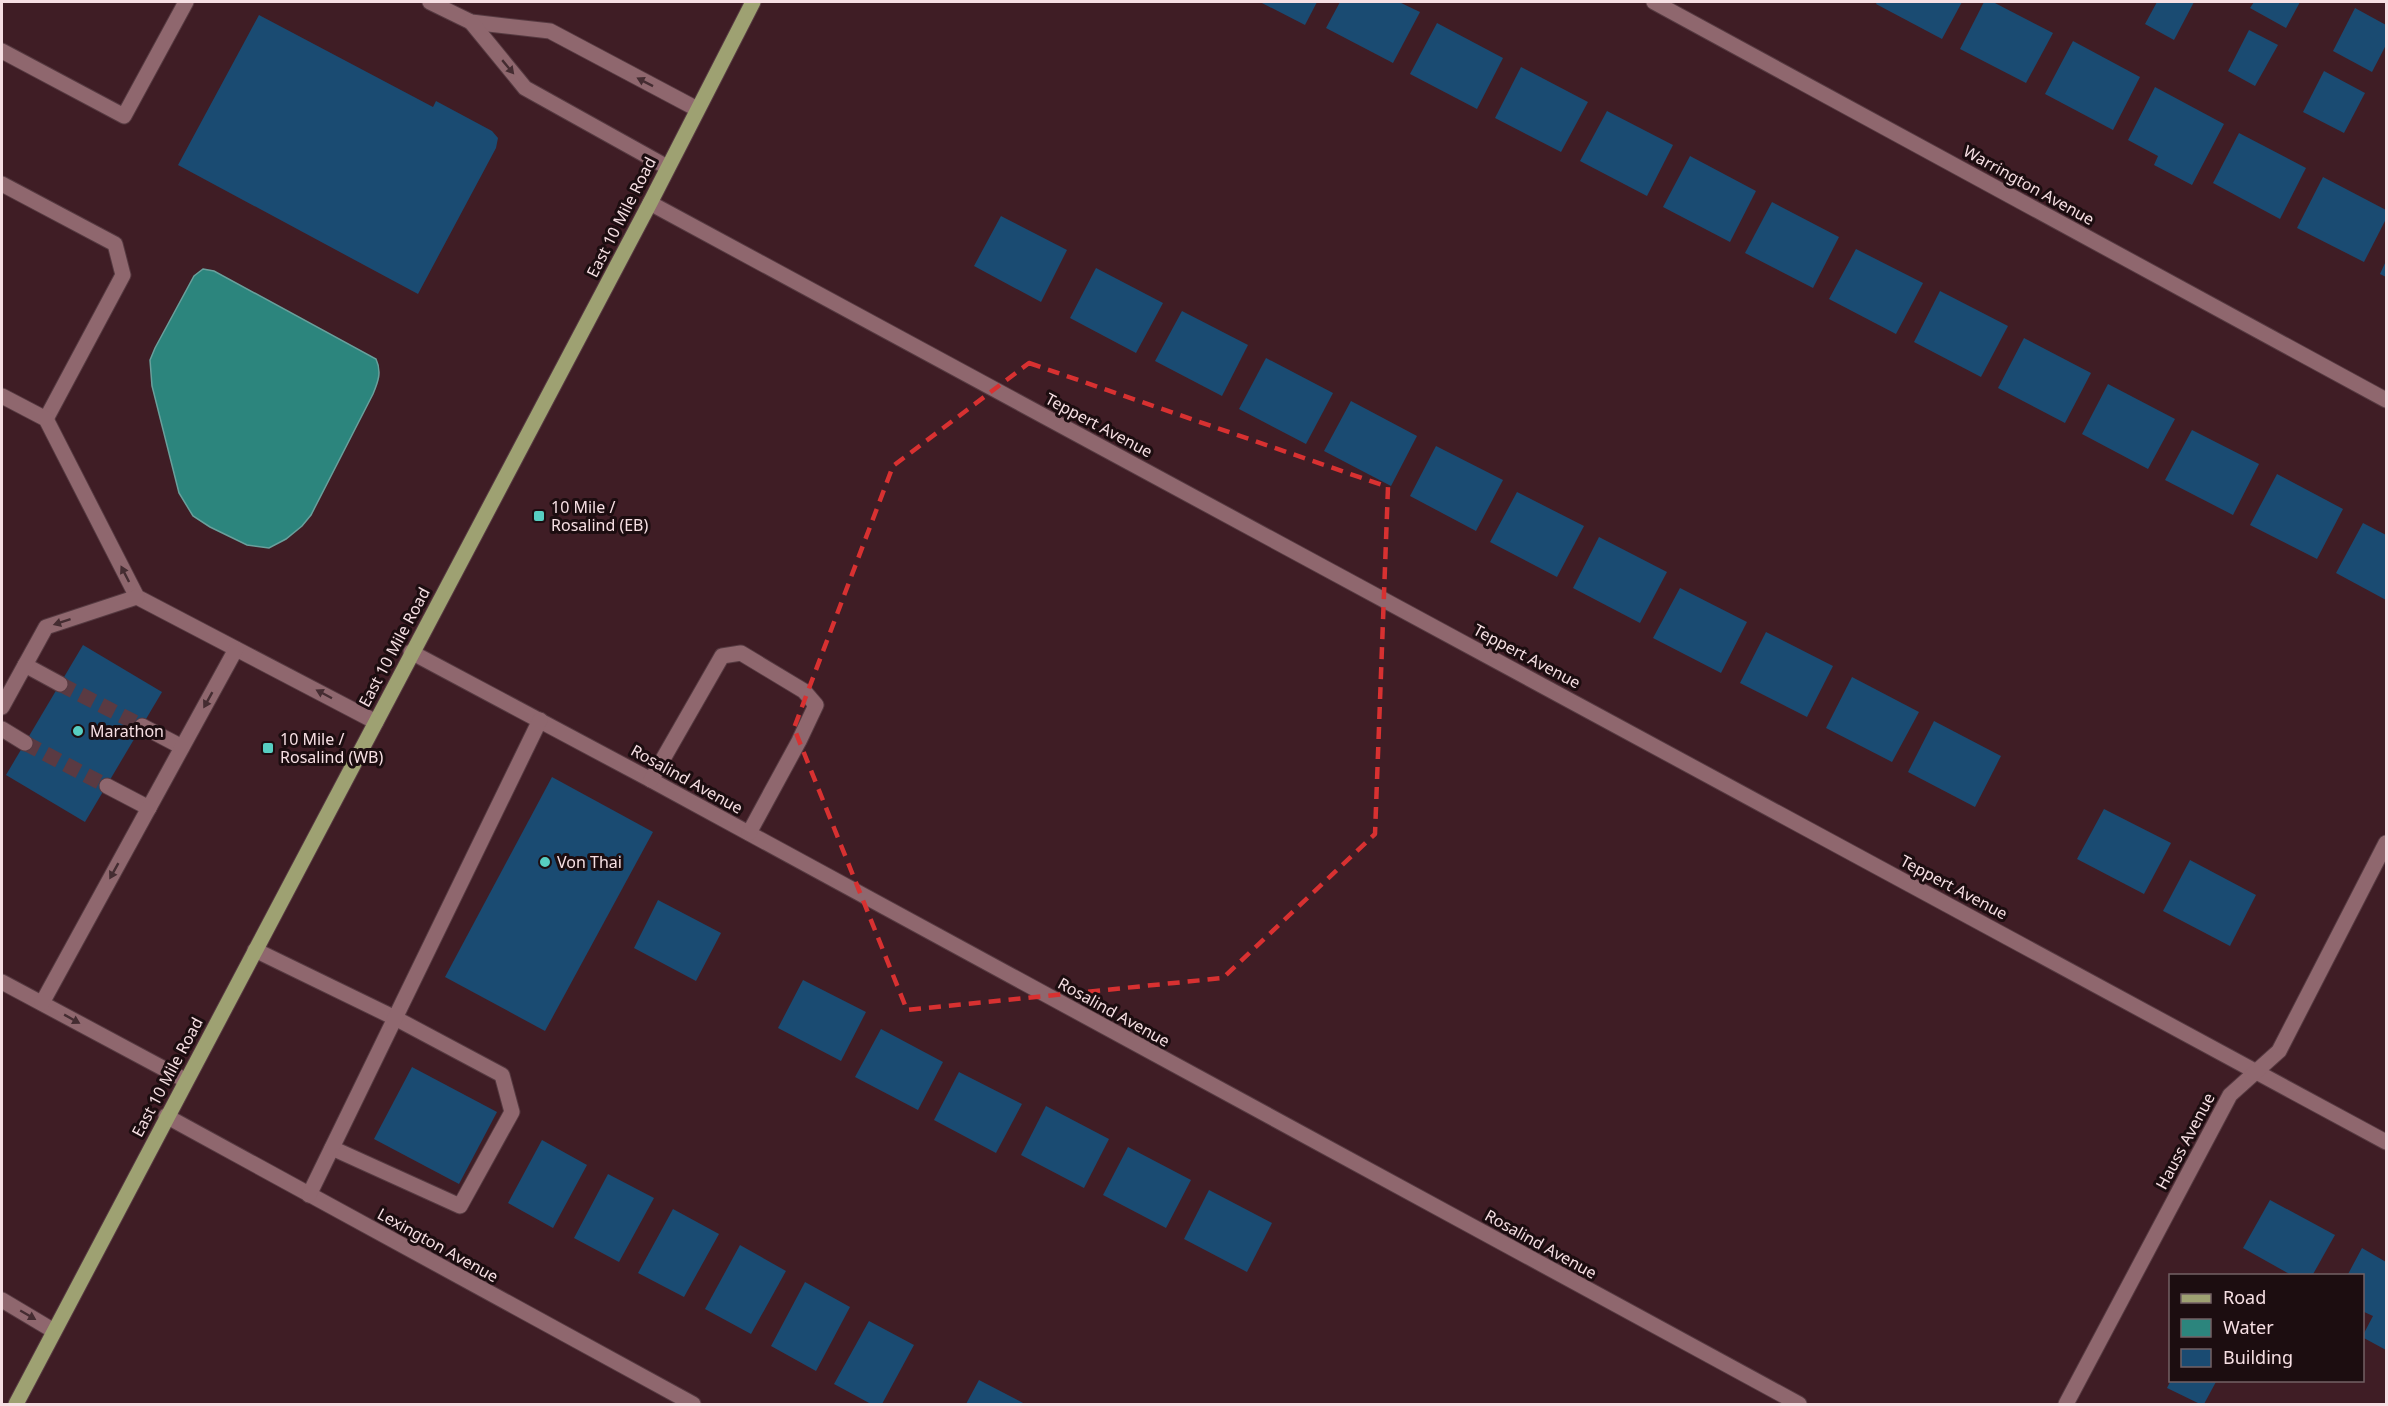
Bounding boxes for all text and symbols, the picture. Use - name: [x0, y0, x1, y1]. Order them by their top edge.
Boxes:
- one-way arrow: [501, 59, 514, 74]
- one-way arrow: [637, 78, 654, 87]
- street label: Warrington Avenue: [1960, 140, 2098, 230]
- street label: East 10 Mile Road: [581, 153, 661, 281]
- street label: Teppert Avenue: [1042, 388, 1156, 462]
- place label: 10 Mile / Rosalind (EB): [551, 496, 649, 536]
- marker: 10 Mile / Rosalind (EB): [532, 509, 546, 523]
- one-way arrow: [121, 565, 130, 582]
- street label: East 10 Mile Road: [353, 583, 435, 711]
- one-way arrow: [53, 617, 71, 627]
- street label: Teppert Avenue: [1470, 619, 1584, 693]
- one-way arrow: [316, 689, 333, 699]
- one-way arrow: [203, 692, 213, 709]
- place label: Marathon: [90, 720, 164, 742]
- marker: Marathon: [71, 724, 85, 738]
- place label: 10 Mile / Rosalind (WB): [280, 728, 383, 768]
- street label: Rosalind Avenue: [627, 739, 747, 819]
- marker: 10 Mile / Rosalind (WB): [261, 741, 275, 755]
- street label: Teppert Avenue: [1897, 850, 2011, 924]
- place label: Von Thai: [557, 851, 622, 873]
- marker: Von Thai: [538, 855, 552, 869]
- one-way arrow: [109, 863, 119, 880]
- street label: Rosalind Avenue: [1054, 972, 1174, 1052]
- street label: East 10 Mile Road: [126, 1013, 208, 1141]
- one-way arrow: [64, 1014, 81, 1024]
- street label: Hauss Avenue: [2150, 1089, 2220, 1193]
- street label: Lexington Avenue: [374, 1203, 502, 1287]
- street label: Rosalind Avenue: [1481, 1204, 1601, 1284]
- legend: [2169, 1274, 2364, 1382]
- text: Road: [2223, 1285, 2266, 1309]
- one-way arrow: [20, 1310, 37, 1320]
- text: Water: [2223, 1315, 2274, 1339]
- text: Building: [2223, 1345, 2293, 1369]

